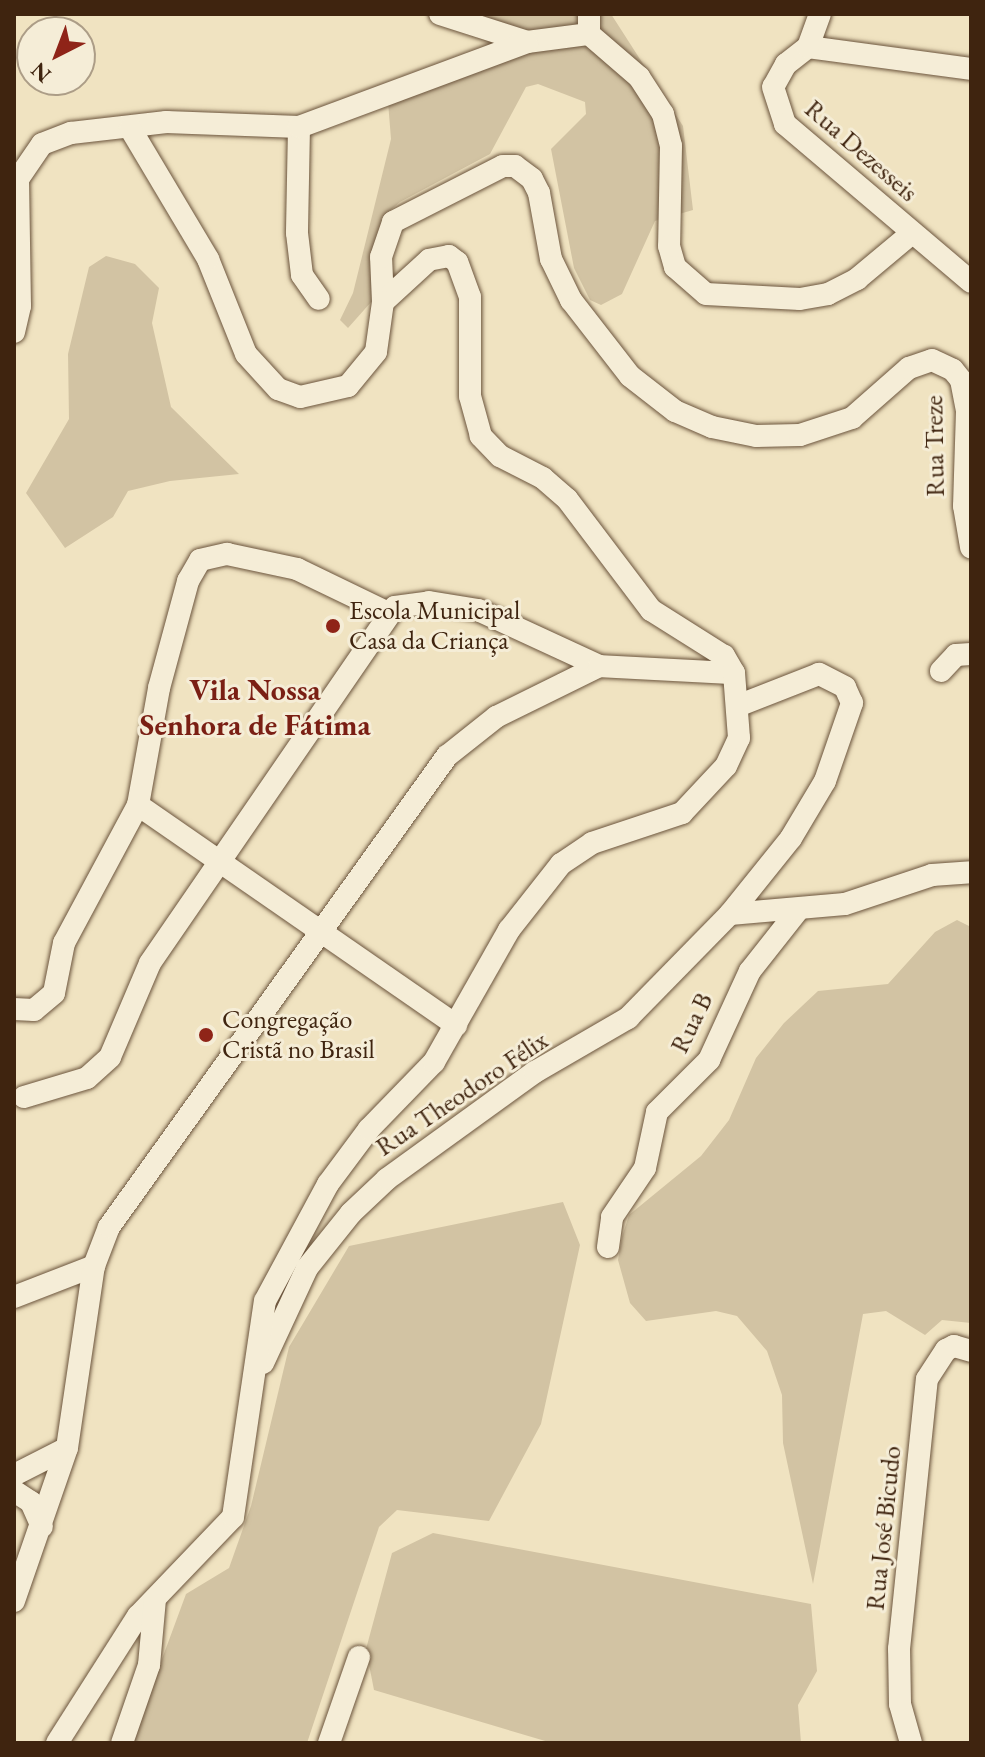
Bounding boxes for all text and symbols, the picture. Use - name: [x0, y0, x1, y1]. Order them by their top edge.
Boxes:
- north arrow: [16, 16, 96, 96]
- text: N: [25, 56, 57, 89]
- street label: Rua Dezesseis: [798, 94, 924, 208]
- street label: Rua Treze: [919, 395, 951, 497]
- place label: Escola Municipal Casa da Criança: [349, 595, 520, 656]
- marker: Escola Municipal Casa da Criança: [324, 617, 342, 635]
- district label: Vila Nossa Senhora de Fátima: [139, 672, 371, 742]
- street label: Rua B: [664, 988, 720, 1058]
- place label: Congregação Cristã no Brasil: [222, 1004, 375, 1066]
- street label: Rua Theodoro Félix: [370, 1025, 554, 1163]
- marker: Congregação Cristã no Brasil: [197, 1026, 215, 1044]
- street label: Rua José Bicudo: [860, 1444, 908, 1612]

